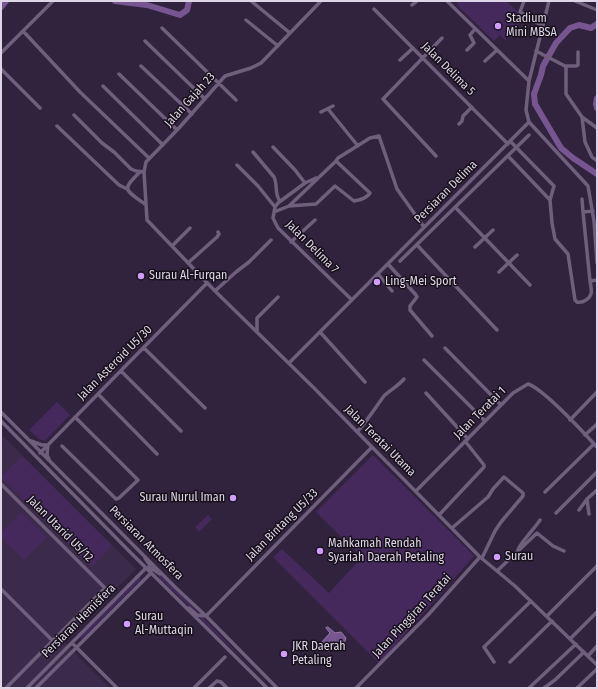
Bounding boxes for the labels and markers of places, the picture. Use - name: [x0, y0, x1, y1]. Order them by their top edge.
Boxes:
- place label: Stadium Mini MBSA: [506, 12, 557, 40]
- marker: Stadium Mini MBSA: [493, 21, 503, 31]
- place label: Surau Al-Furqan: [149, 269, 227, 283]
- marker: Surau Al-Furqan: [136, 271, 146, 281]
- place label: Ling-Mei Sport: [385, 275, 457, 289]
- marker: Ling-Mei Sport: [372, 277, 382, 287]
- place label: Surau Nurul Iman: [139, 491, 225, 505]
- marker: Surau Nurul Iman: [228, 493, 238, 503]
- place label: Mahkamah Rendah Syariah Daerah Petaling: [328, 537, 444, 565]
- marker: Mahkamah Rendah Syariah Daerah Petaling: [315, 546, 325, 556]
- place label: Surau: [505, 550, 533, 564]
- marker: Surau: [492, 552, 502, 562]
- place label: Surau Al-Muttaqin: [135, 610, 193, 638]
- marker: Surau Al-Muttaqin: [122, 619, 132, 629]
- place label: JKR Daerah Petaling: [292, 640, 346, 668]
- marker: JKR Daerah Petaling: [279, 649, 289, 659]

